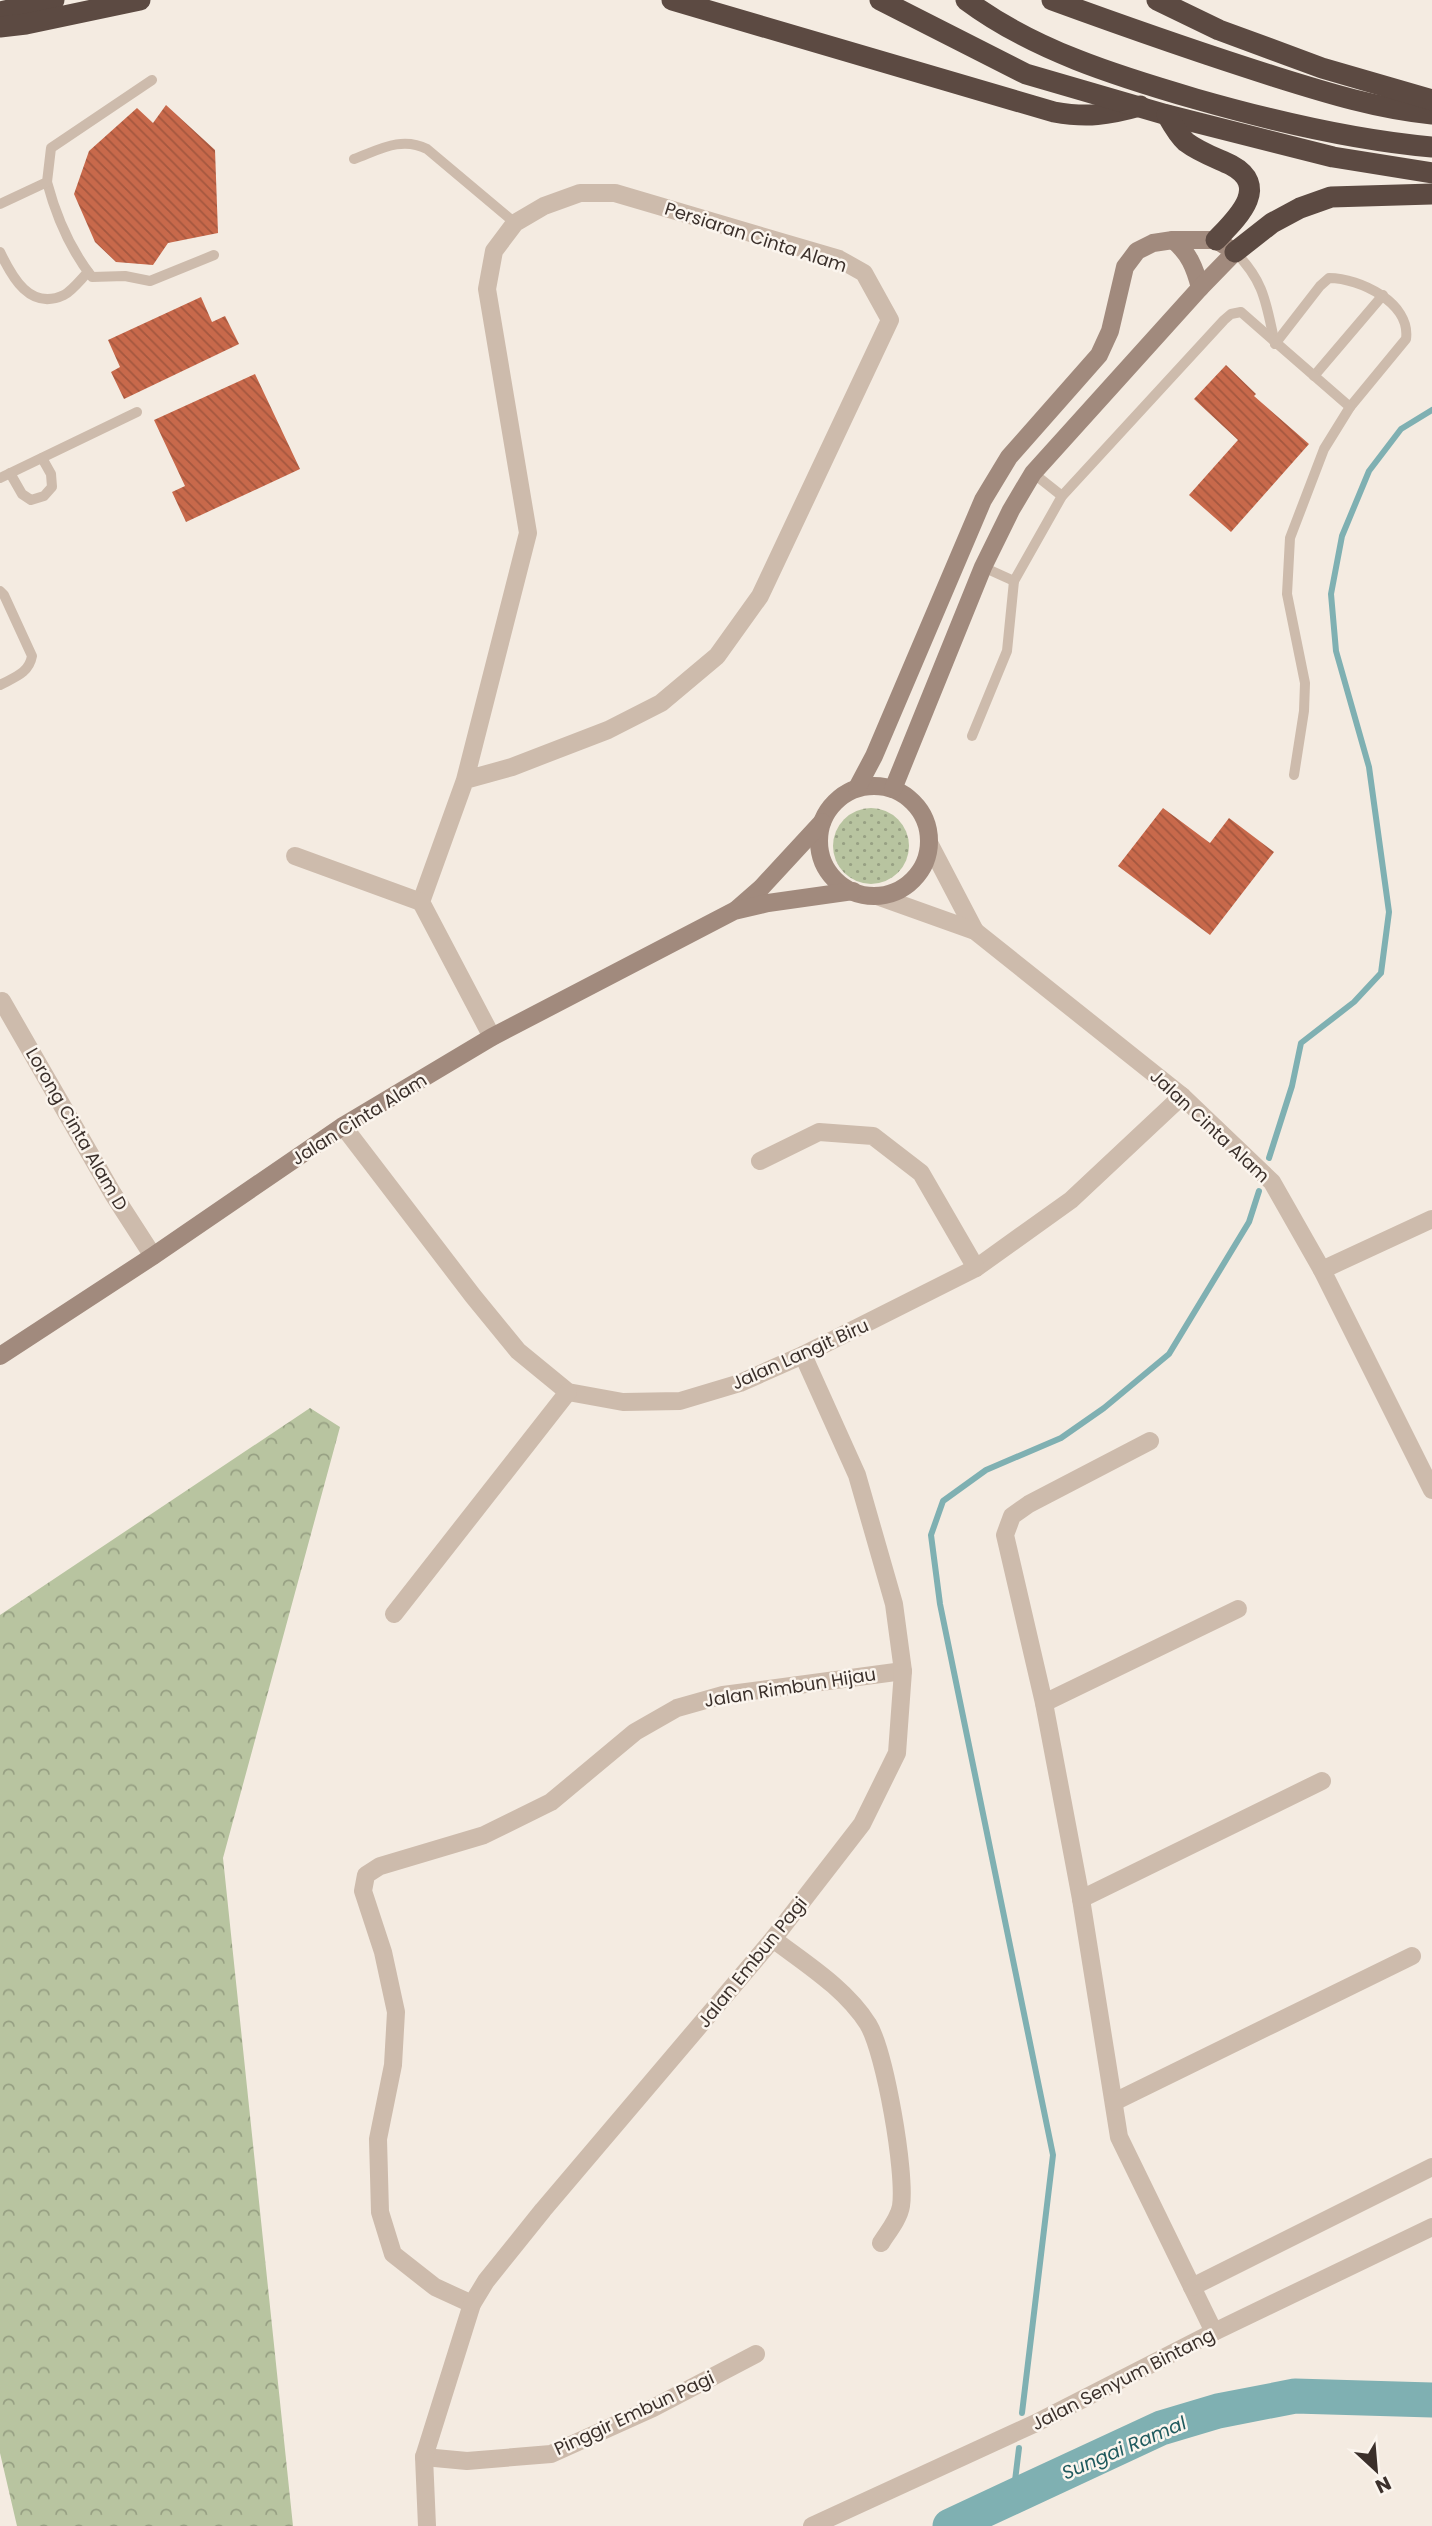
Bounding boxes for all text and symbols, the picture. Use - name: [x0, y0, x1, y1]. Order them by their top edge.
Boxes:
- street label: Persiaran Cinta Alam: [662, 196, 850, 278]
- street label: Lorong Cinta Alam D: [20, 1043, 134, 1215]
- street label: Jalan Cinta Alam: [1145, 1064, 1275, 1188]
- street label: Jalan Cinta Alam: [287, 1067, 431, 1171]
- street label: Jalan Langit Biru: [727, 1313, 873, 1395]
- street label: Jalan Rimbun Hijau: [702, 1661, 878, 1713]
- street label: Jalan Embun Pagi: [691, 1891, 813, 2033]
- street label: Jalan Senyum Bintang: [1027, 2322, 1219, 2436]
- street label: Pinggir Embun Pagi: [550, 2365, 718, 2461]
- water label: Sungai Ramal: [1058, 2409, 1191, 2486]
- north arrow: [1341, 2435, 1411, 2505]
- text: N: [1371, 2470, 1396, 2500]

